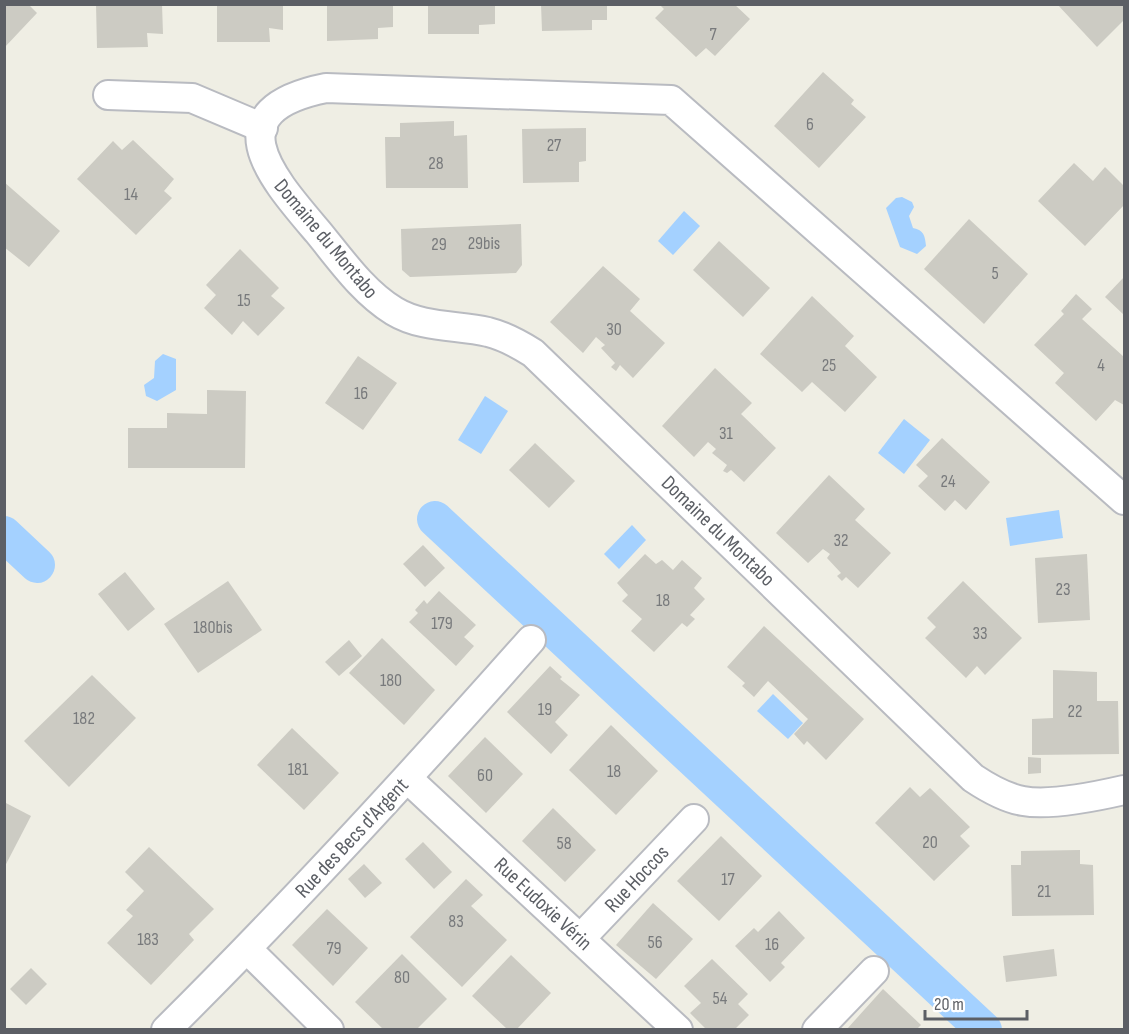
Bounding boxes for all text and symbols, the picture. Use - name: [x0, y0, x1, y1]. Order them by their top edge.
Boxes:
- house number: 7: [709, 24, 717, 45]
- house number: 6: [806, 114, 814, 135]
- house number: 27: [547, 135, 562, 156]
- house number: 28: [428, 153, 444, 174]
- street label: Domaine du Montabo: [269, 174, 383, 304]
- house number: 14: [124, 184, 138, 205]
- house number: 29bis: [468, 233, 500, 254]
- house number: 29: [431, 234, 447, 255]
- house number: 5: [991, 263, 999, 284]
- house number: 15: [237, 290, 251, 311]
- house number: 30: [606, 319, 622, 340]
- house number: 25: [822, 355, 836, 376]
- house number: 4: [1097, 355, 1105, 376]
- house number: 16: [354, 383, 368, 404]
- house number: 31: [719, 423, 734, 444]
- street label: Domaine du Montabo: [656, 470, 780, 592]
- house number: 24: [941, 471, 956, 492]
- house number: 32: [834, 530, 848, 551]
- house number: 23: [1056, 579, 1071, 600]
- house number: 18: [656, 590, 670, 611]
- house number: 179: [431, 613, 453, 634]
- house number: 180bis: [193, 617, 233, 638]
- house number: 33: [972, 623, 988, 644]
- house number: 180: [380, 670, 402, 691]
- house number: 19: [538, 699, 552, 720]
- house number: 22: [1068, 701, 1082, 722]
- house number: 182: [73, 708, 95, 729]
- house number: 181: [288, 759, 309, 780]
- house number: 18: [607, 761, 621, 782]
- house number: 60: [477, 765, 493, 786]
- street label: Rue des Becs d'Argent: [290, 773, 414, 903]
- house number: 20: [922, 832, 938, 853]
- house number: 58: [556, 833, 572, 854]
- street label: Rue Hoccos: [600, 840, 674, 918]
- street label: Rue Eudoxie Vérin: [489, 852, 597, 956]
- house number: 17: [721, 869, 736, 890]
- house number: 21: [1037, 881, 1052, 902]
- house number: 83: [448, 911, 464, 932]
- house number: 183: [137, 929, 159, 950]
- house number: 56: [647, 932, 663, 953]
- house number: 16: [765, 934, 779, 955]
- house number: 79: [326, 938, 342, 959]
- house number: 80: [394, 967, 410, 988]
- scale bar: [925, 983, 1027, 1021]
- house number: 54: [713, 988, 728, 1009]
- text: 20 m: [934, 994, 964, 1015]

